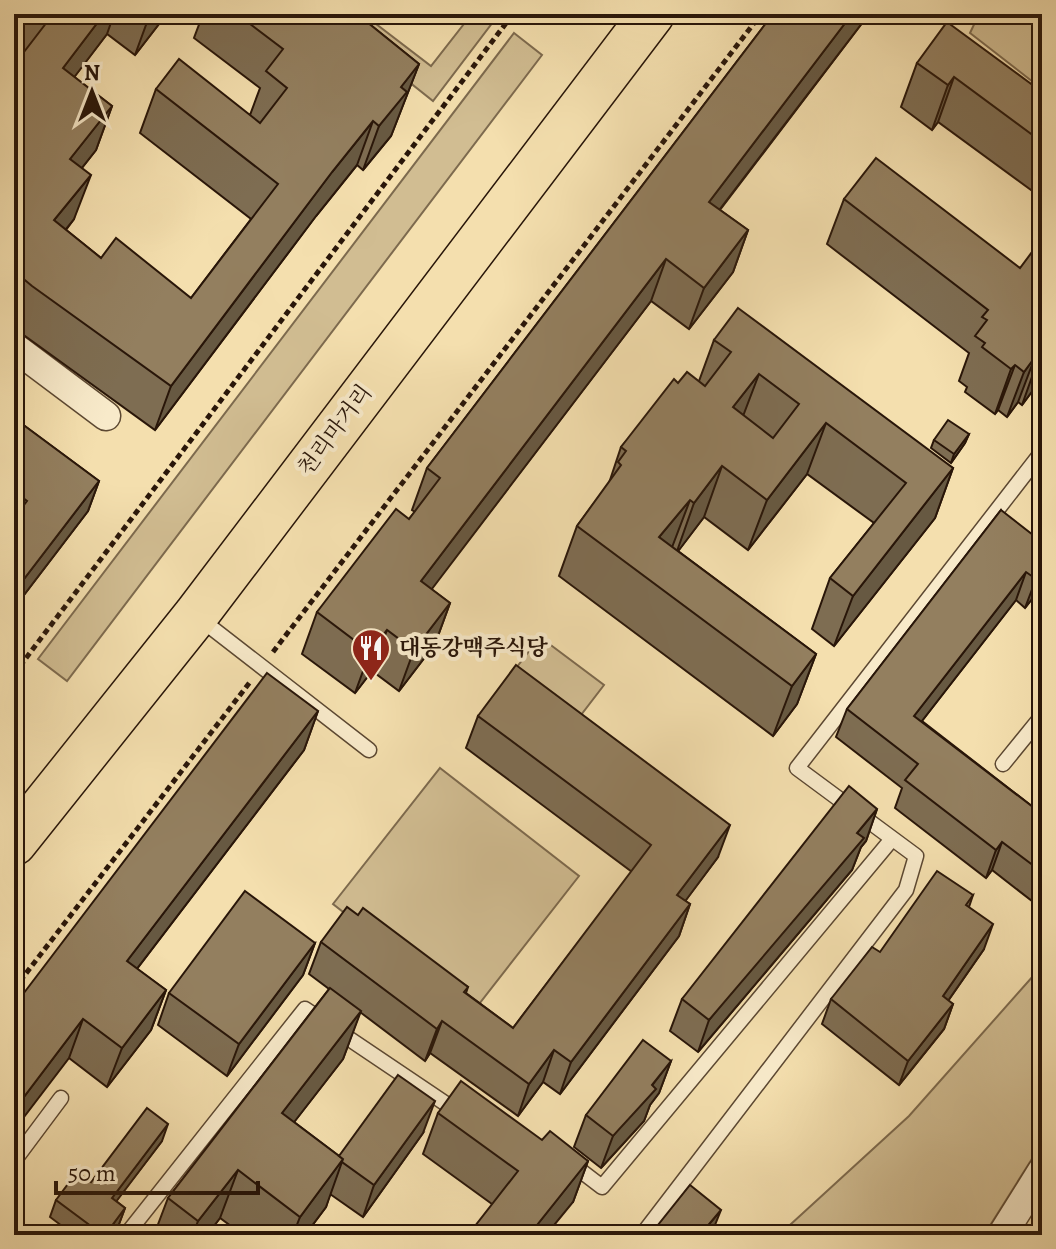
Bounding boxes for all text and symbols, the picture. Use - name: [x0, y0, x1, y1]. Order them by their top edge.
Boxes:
- north arrow: [52, 52, 132, 132]
- text: N: [84, 58, 100, 88]
- street label: 천리마거리: [291, 379, 379, 481]
- restaurant icon: 대동강맥주식당: [350, 627, 392, 682]
- place label: 대동강맥주식당: [399, 633, 549, 663]
- scale bar: [56, 1145, 258, 1195]
- text: 50 m: [68, 1157, 116, 1189]

